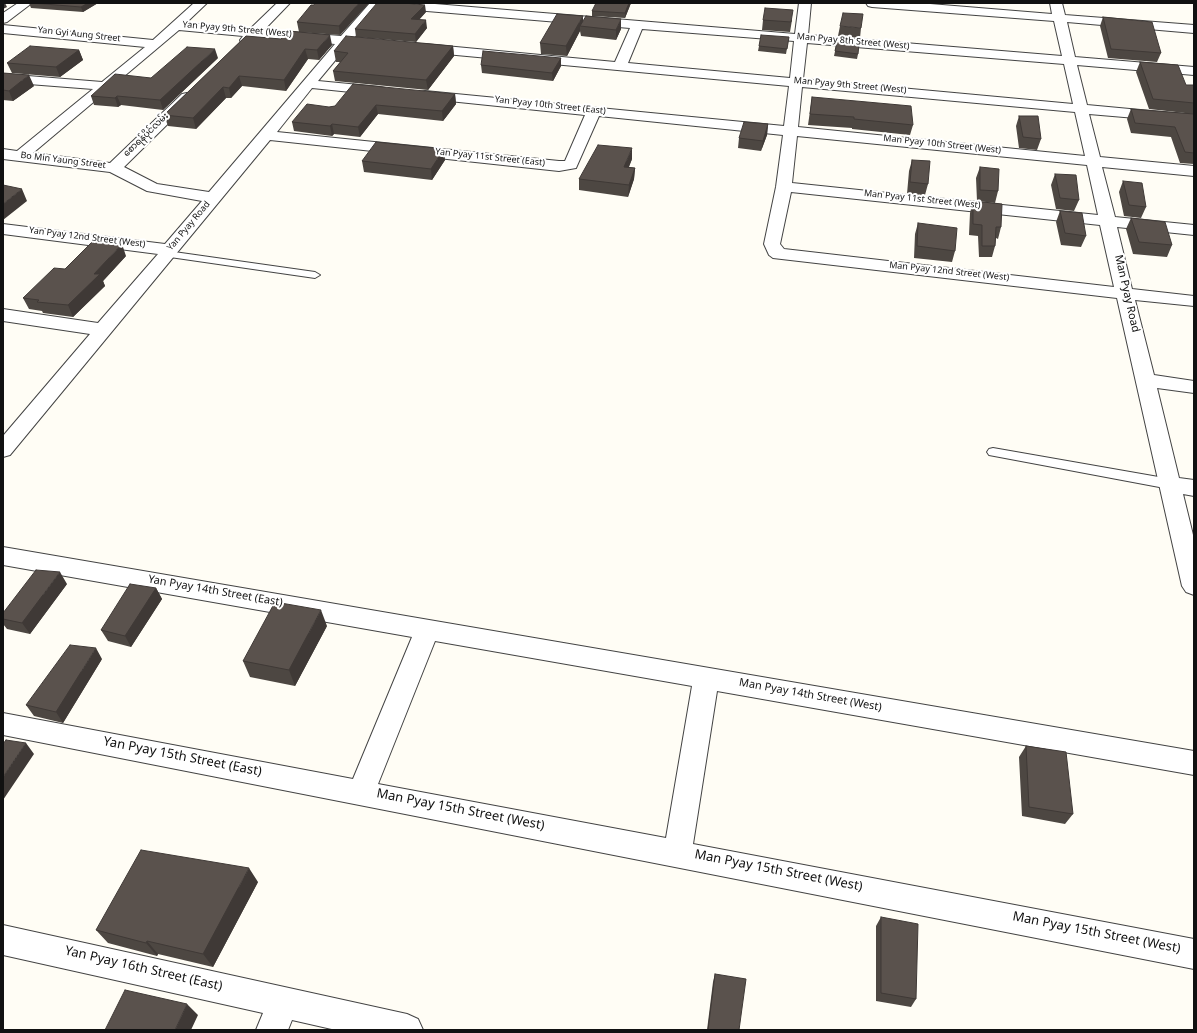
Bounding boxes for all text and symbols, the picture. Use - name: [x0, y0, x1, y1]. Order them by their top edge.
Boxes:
- street label: Yan Pyay 9th Street (West): [182, 21, 292, 41]
- street label: Yan Gyi Aung Street: [37, 26, 121, 46]
- street label: Man Pyay 8th Street (West): [796, 33, 910, 53]
- street label: Man Pyay 9th Street (West): [793, 77, 907, 97]
- street label: Yan Pyay 10th Street (East): [494, 96, 606, 118]
- street label: စောရန်ပိုင်လမ်း: [122, 112, 172, 160]
- street label: Man Pyay 10th Street (West): [883, 134, 1001, 158]
- street label: Yan Pyay 11st Street (East): [435, 148, 545, 170]
- street label: Bo Min Yaung Street: [20, 151, 106, 173]
- street label: Man Pyay 11st Street (West): [863, 190, 981, 212]
- street label: Yan Pyay Road: [166, 200, 214, 254]
- street label: Yan Pyay 12nd Street (West): [28, 227, 146, 251]
- street label: Man Pyay Road: [1110, 254, 1140, 334]
- street label: Man Pyay 12nd Street (West): [888, 261, 1010, 285]
- street label: Yan Pyay 14th Street (East): [147, 575, 283, 611]
- street label: Man Pyay 14th Street (West): [738, 678, 882, 716]
- street label: Yan Pyay 15th Street (East): [101, 736, 263, 782]
- street label: Man Pyay 15th Street (West): [375, 788, 545, 836]
- street label: Man Pyay 15th Street (West): [693, 849, 863, 897]
- street label: Man Pyay 15th Street (West): [1011, 911, 1181, 959]
- street label: Yan Pyay 16th Street (East): [63, 945, 223, 997]

